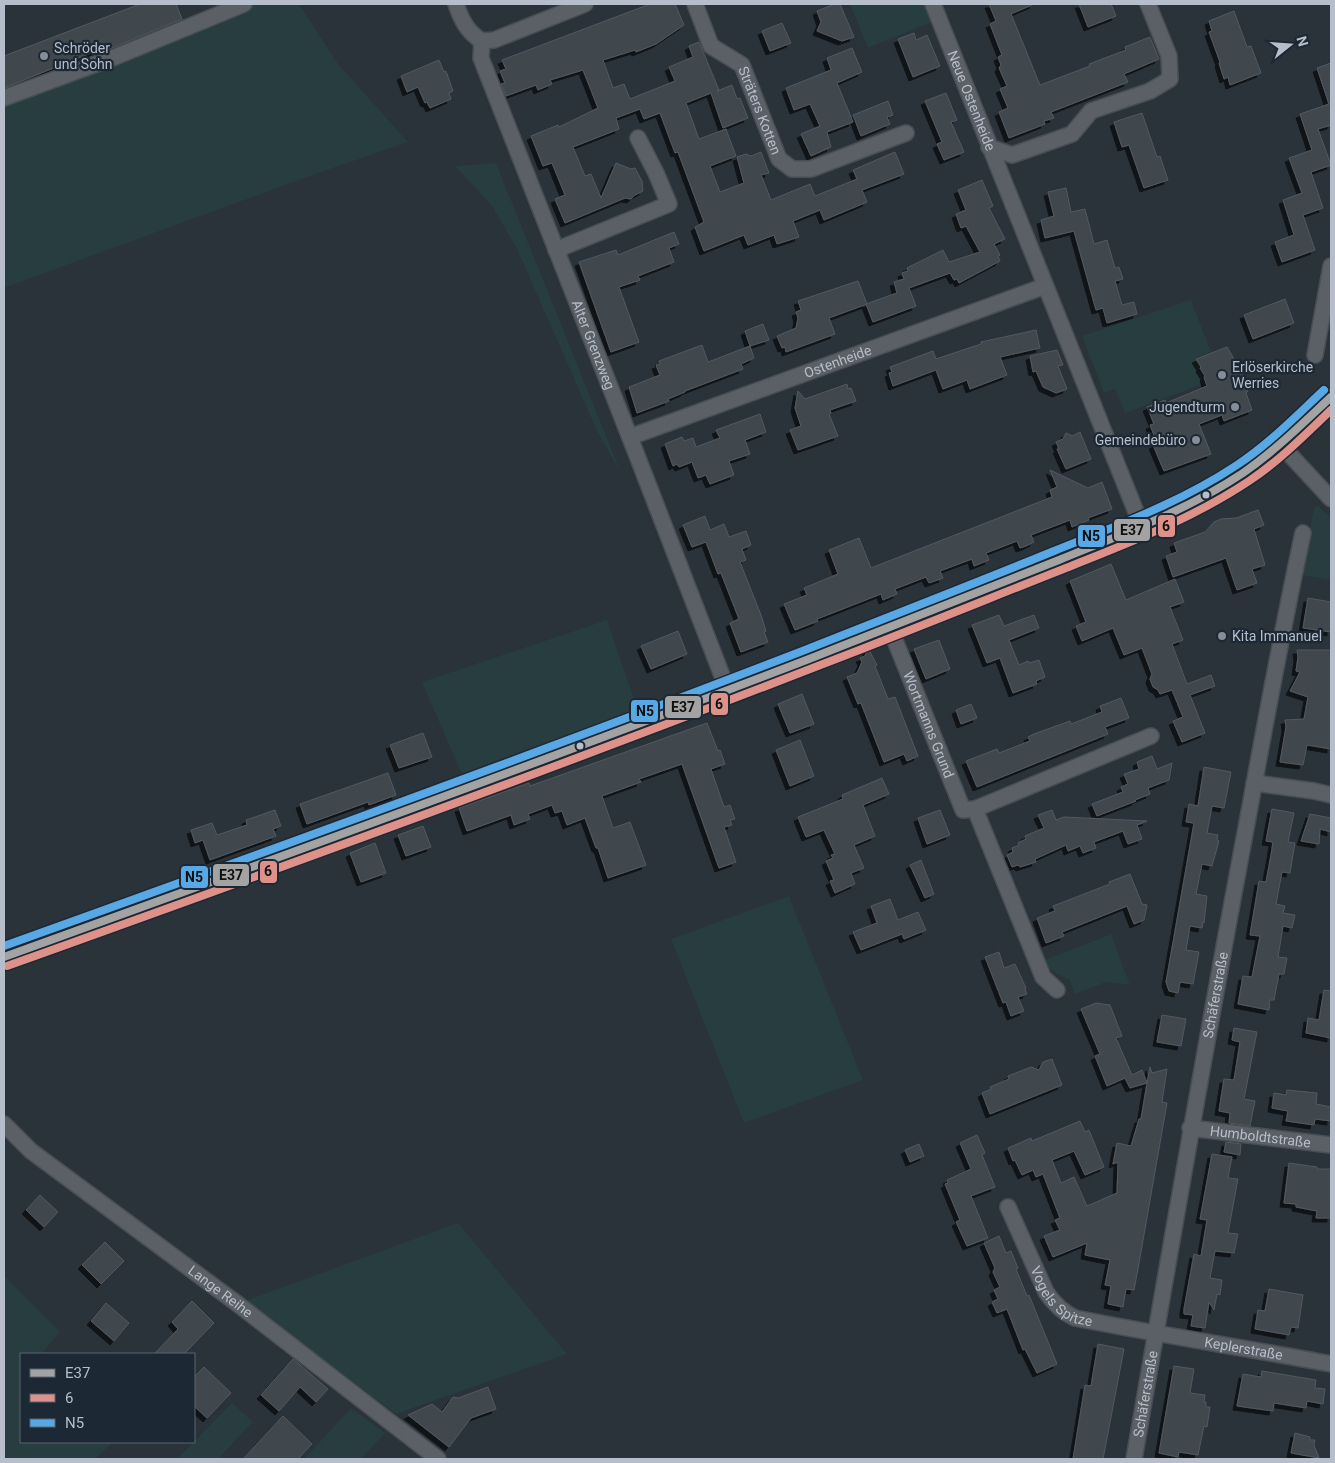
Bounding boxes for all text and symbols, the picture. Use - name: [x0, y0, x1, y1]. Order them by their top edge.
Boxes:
- north arrow: [1265, 20, 1315, 70]
- text: N: [1293, 34, 1312, 48]
- place label: Schröder und Sohn: [54, 40, 113, 72]
- street label: Neue Ostenheide: [944, 48, 999, 153]
- marker: Schröder und Sohn: [38, 50, 50, 62]
- street label: Sträters Kotten: [735, 64, 784, 157]
- street label: Alter Grenzweg: [569, 298, 618, 392]
- street label: Ostenheide: [802, 342, 874, 381]
- place label: Erlöserkirche Werries: [1232, 359, 1313, 391]
- marker: Erlöserkirche Werries: [1216, 369, 1228, 381]
- place label: Jugendturm: [1149, 399, 1225, 415]
- marker: Jugendturm: [1229, 401, 1241, 413]
- place label: Gemeindebüro: [1095, 432, 1186, 448]
- marker: Gemeindebüro: [1190, 434, 1202, 446]
- unlabelled marker: [1201, 490, 1211, 500]
- line badge: 6: [1157, 514, 1176, 538]
- line badge: E37: [1113, 518, 1151, 542]
- text: 6: [1162, 518, 1170, 534]
- text: E37: [1120, 522, 1144, 538]
- line badge: N5: [1077, 524, 1106, 548]
- text: N5: [1082, 528, 1100, 544]
- place label: Kita Immanuel: [1232, 628, 1322, 644]
- marker: Kita Immanuel: [1216, 630, 1228, 642]
- street label: Wortmanns Grund: [900, 669, 957, 780]
- line badge: 6: [710, 692, 729, 716]
- line badge: E37: [664, 695, 702, 719]
- text: 6: [715, 696, 723, 712]
- line badge: N5: [630, 699, 659, 723]
- text: E37: [671, 699, 695, 715]
- text: N5: [636, 703, 654, 719]
- unlabelled marker: [575, 741, 585, 751]
- line badge: 6: [259, 860, 278, 884]
- line badge: E37: [212, 863, 250, 887]
- text: 6: [264, 863, 272, 879]
- line badge: N5: [180, 865, 209, 889]
- text: E37: [219, 867, 243, 883]
- text: N5: [185, 869, 203, 885]
- street label: Schäferstraße: [1200, 951, 1231, 1040]
- street label: Humboldtstraße: [1209, 1122, 1312, 1151]
- street label: Lange Reihe: [185, 1262, 256, 1321]
- street label: Vogels Spitze: [1028, 1264, 1094, 1329]
- street label: Keplerstraße: [1203, 1334, 1284, 1363]
- street label: Schäferstraße: [1130, 1349, 1161, 1438]
- legend: [20, 1353, 195, 1443]
- text: E37: [65, 1364, 90, 1382]
- text: 6: [65, 1389, 73, 1407]
- text: N5: [65, 1414, 84, 1432]

